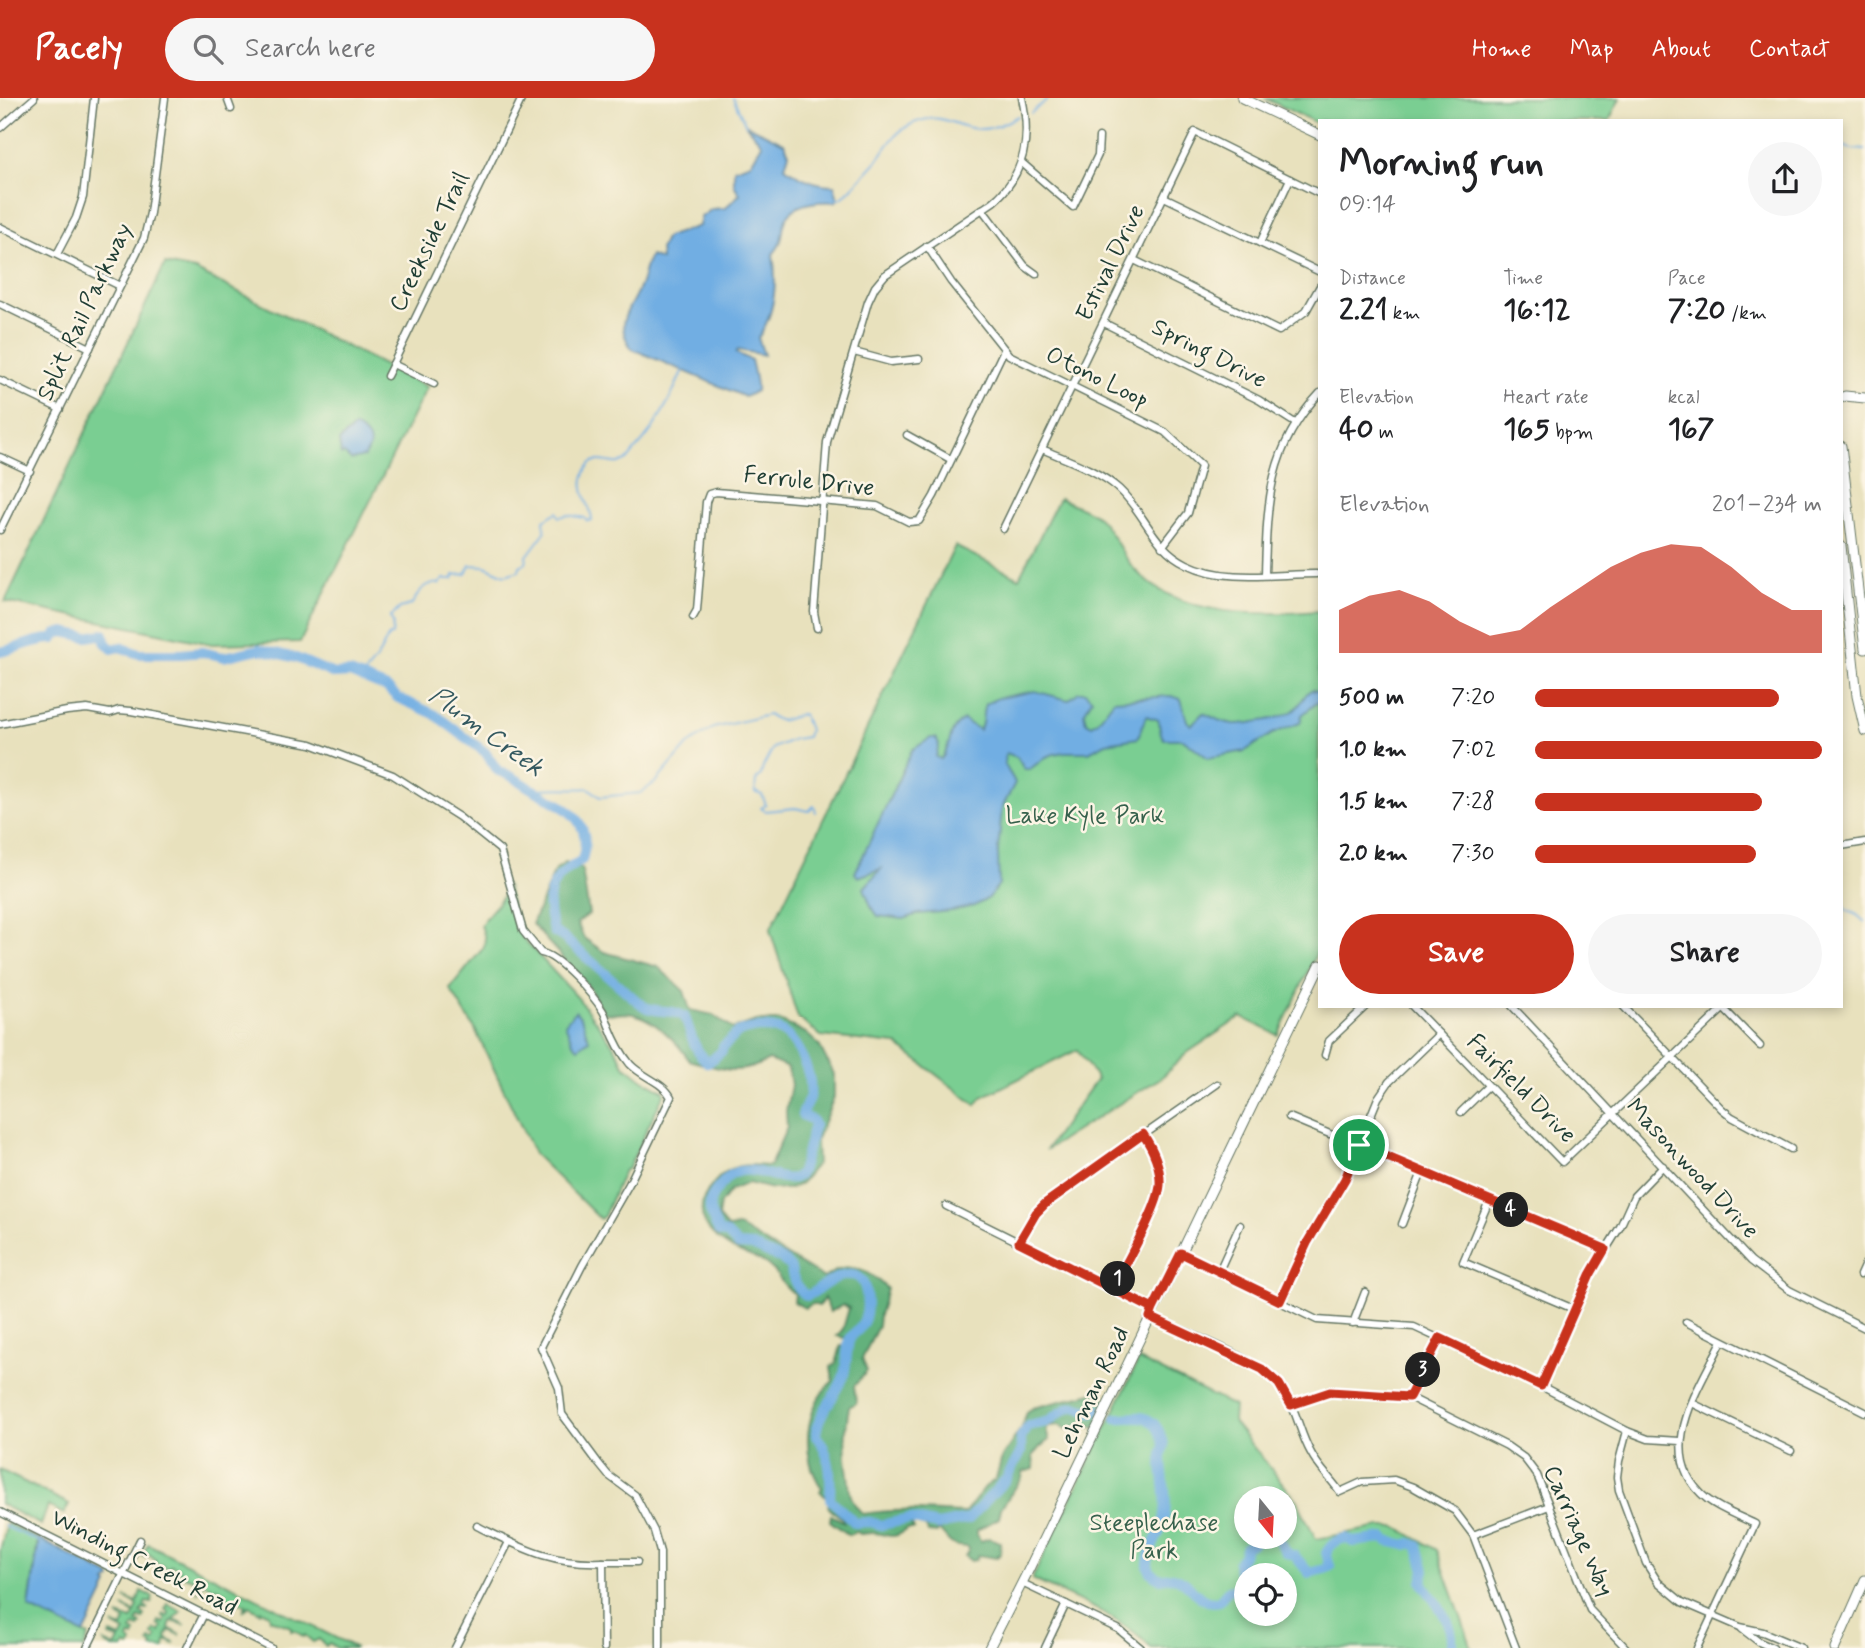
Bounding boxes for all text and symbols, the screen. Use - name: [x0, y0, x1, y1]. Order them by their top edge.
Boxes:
- search box: [165, 18, 655, 81]
- text: Pacely: [35, 27, 123, 71]
- icon: search: [189, 30, 227, 68]
- text: Search here: [245, 32, 376, 66]
- text: Home: [1472, 34, 1532, 65]
- text: Map: [1570, 34, 1614, 65]
- text: About: [1652, 34, 1711, 65]
- text: Contact: [1749, 34, 1830, 65]
- text: Morning run: [1339, 139, 1544, 188]
- button: share: [1748, 142, 1822, 216]
- street label: Creekside Trail: [383, 167, 477, 317]
- text: 09:14: [1339, 190, 1396, 220]
- street label: Estival Drive: [1069, 200, 1153, 326]
- street label: Split Rail Parkway: [30, 218, 140, 406]
- text: Distance: [1339, 266, 1406, 291]
- text: Time: [1503, 266, 1543, 291]
- text: Pace: [1668, 266, 1705, 291]
- text: 2.21: [1339, 291, 1388, 330]
- text: 16:12: [1503, 291, 1571, 330]
- text: 7:20: [1668, 291, 1726, 330]
- text: km: [1388, 301, 1420, 326]
- text: /km: [1726, 301, 1767, 326]
- street label: Spring Drive: [1145, 312, 1272, 399]
- street label: Otono Loop: [1040, 340, 1154, 416]
- text: Elevation: [1339, 385, 1414, 410]
- text: Heart rate: [1503, 385, 1589, 410]
- text: kcal: [1668, 385, 1700, 410]
- text: 40: [1339, 410, 1374, 449]
- text: 165: [1503, 410, 1550, 449]
- text: 167: [1668, 410, 1714, 449]
- text: m: [1374, 420, 1394, 445]
- text: bpm: [1550, 420, 1593, 445]
- street label: Ferrule Drive: [742, 460, 876, 504]
- text: Elevation: [1339, 490, 1430, 520]
- text: 201–234 m: [1712, 490, 1822, 520]
- water label: Plum Creek: [422, 679, 550, 785]
- text: 500 m: [1339, 683, 1404, 713]
- text: 7:20: [1451, 683, 1496, 713]
- text: 1.0 km: [1339, 735, 1407, 765]
- text: 7:02: [1451, 735, 1496, 765]
- text: 1.5 km: [1339, 787, 1408, 817]
- text: 7:28: [1451, 787, 1495, 817]
- park label: Lake Kyle Park: [1006, 801, 1164, 832]
- text: 2.0 km: [1339, 839, 1408, 869]
- text: 7:30: [1451, 839, 1495, 869]
- button: Save: [1339, 914, 1574, 994]
- button: Share: [1588, 914, 1822, 994]
- street label: Fairfield Drive: [1459, 1027, 1583, 1151]
- street label: Masonwood Drive: [1619, 1092, 1765, 1246]
- pin: [1329, 1115, 1389, 1175]
- icon: arrive: [1340, 1126, 1378, 1164]
- pin: 4: [1494, 1192, 1528, 1228]
- text: 4: [1505, 1197, 1516, 1222]
- pin: 1: [1100, 1262, 1136, 1296]
- text: 1: [1113, 1266, 1122, 1291]
- street label: Lehman Road: [1047, 1322, 1137, 1464]
- pin: 3: [1406, 1352, 1440, 1388]
- text: 3: [1418, 1357, 1427, 1382]
- street label: Carriage Way: [1535, 1461, 1621, 1601]
- north arrow: [1234, 1486, 1297, 1549]
- map controls: [1234, 1486, 1297, 1626]
- street label: Winding Creek Road: [44, 1503, 242, 1626]
- park label: Steeplechase Park: [1090, 1508, 1218, 1567]
- button: locate: [1234, 1563, 1297, 1626]

